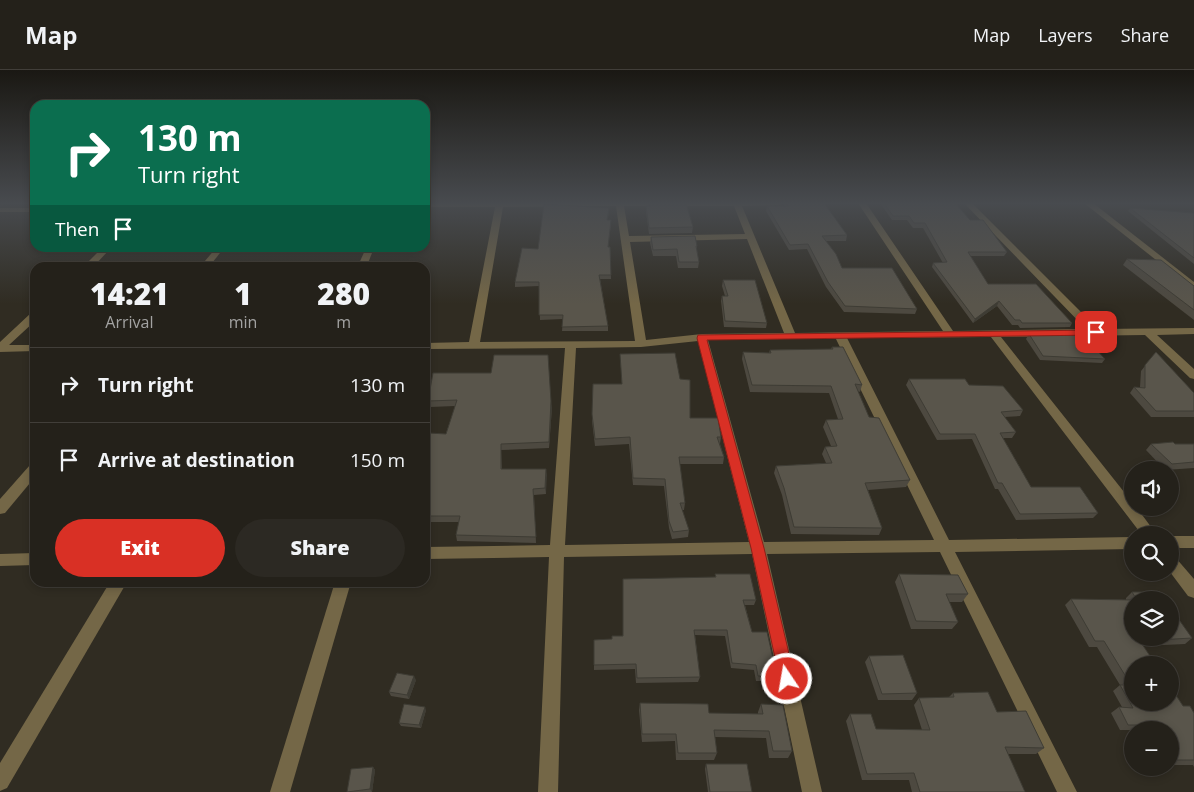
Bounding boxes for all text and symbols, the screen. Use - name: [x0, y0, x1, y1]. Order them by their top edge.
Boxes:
- text: Map: [25, 18, 77, 51]
- text: Map: [973, 23, 1010, 47]
- text: Layers: [1038, 23, 1093, 47]
- text: Share: [1121, 23, 1169, 47]
- text: 130 m: [138, 114, 242, 161]
- icon: right: [55, 120, 120, 185]
- text: Turn right: [138, 159, 240, 189]
- icon: arrive: [109, 215, 137, 243]
- text: Then: [55, 216, 99, 242]
- text: 14:21: [90, 273, 169, 314]
- text: 1: [234, 273, 252, 314]
- text: 280: [317, 273, 370, 314]
- text: Arrival: [105, 311, 153, 333]
- text: min: [229, 311, 257, 333]
- text: m: [336, 311, 351, 333]
- pin: [1075, 311, 1117, 353]
- icon: arrive: [1082, 318, 1110, 346]
- icon: right: [55, 371, 83, 399]
- text: Turn right: [98, 372, 193, 398]
- text: 130 m: [350, 372, 405, 398]
- icon: arrive: [55, 446, 83, 474]
- text: Arrive at destination: [98, 447, 295, 473]
- text: 150 m: [350, 447, 405, 473]
- map controls: [1124, 461, 1179, 776]
- button: sound: [1124, 461, 1179, 516]
- button: Exit: [55, 519, 225, 577]
- button: Share: [235, 519, 405, 577]
- button: search: [1124, 526, 1179, 581]
- button: layers: [1124, 591, 1179, 646]
- position arrow: [760, 652, 812, 704]
- button: +: [1124, 656, 1179, 711]
- button: −: [1124, 721, 1179, 776]

